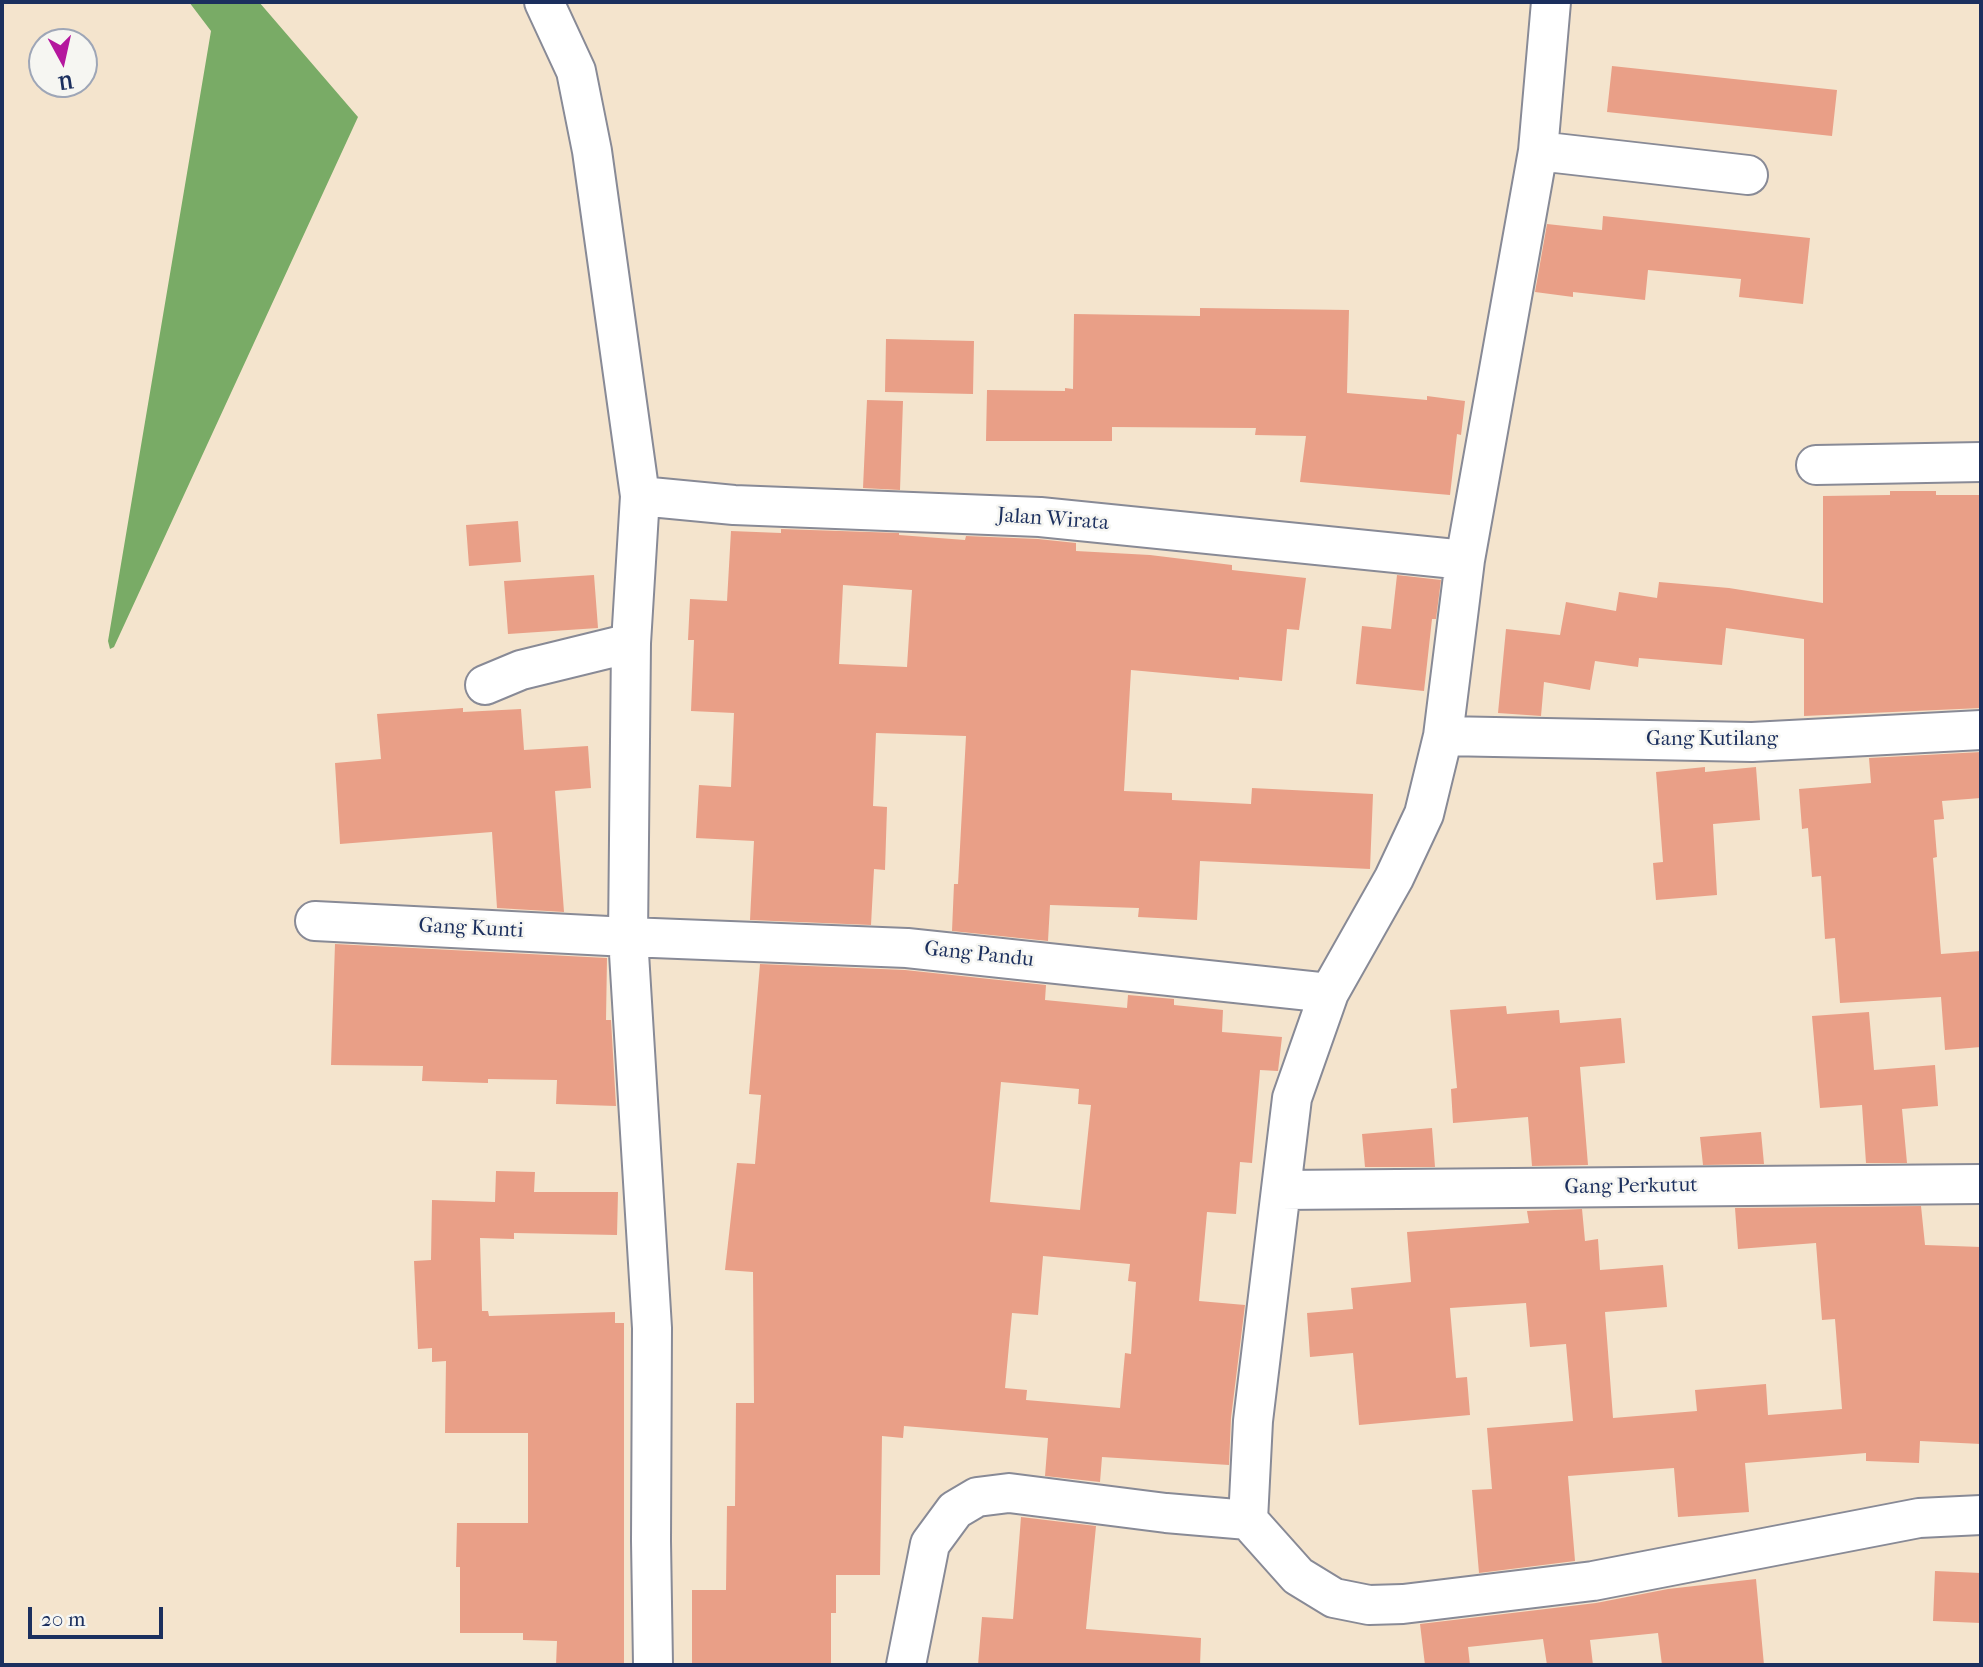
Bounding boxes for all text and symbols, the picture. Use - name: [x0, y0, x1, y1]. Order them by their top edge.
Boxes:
- north arrow: [28, 28, 98, 98]
- text: U: [57, 70, 74, 94]
- street label: Jalan Wirata: [996, 504, 1110, 536]
- street label: Gang Kutilang: [1646, 727, 1778, 753]
- street label: Gang Kunti: [418, 914, 524, 944]
- street label: Gang Pandu: [923, 937, 1035, 973]
- street label: Gang Perkutut: [1564, 1173, 1698, 1201]
- scale bar: [32, 1594, 166, 1638]
- text: 20 m: [41, 1607, 85, 1631]

